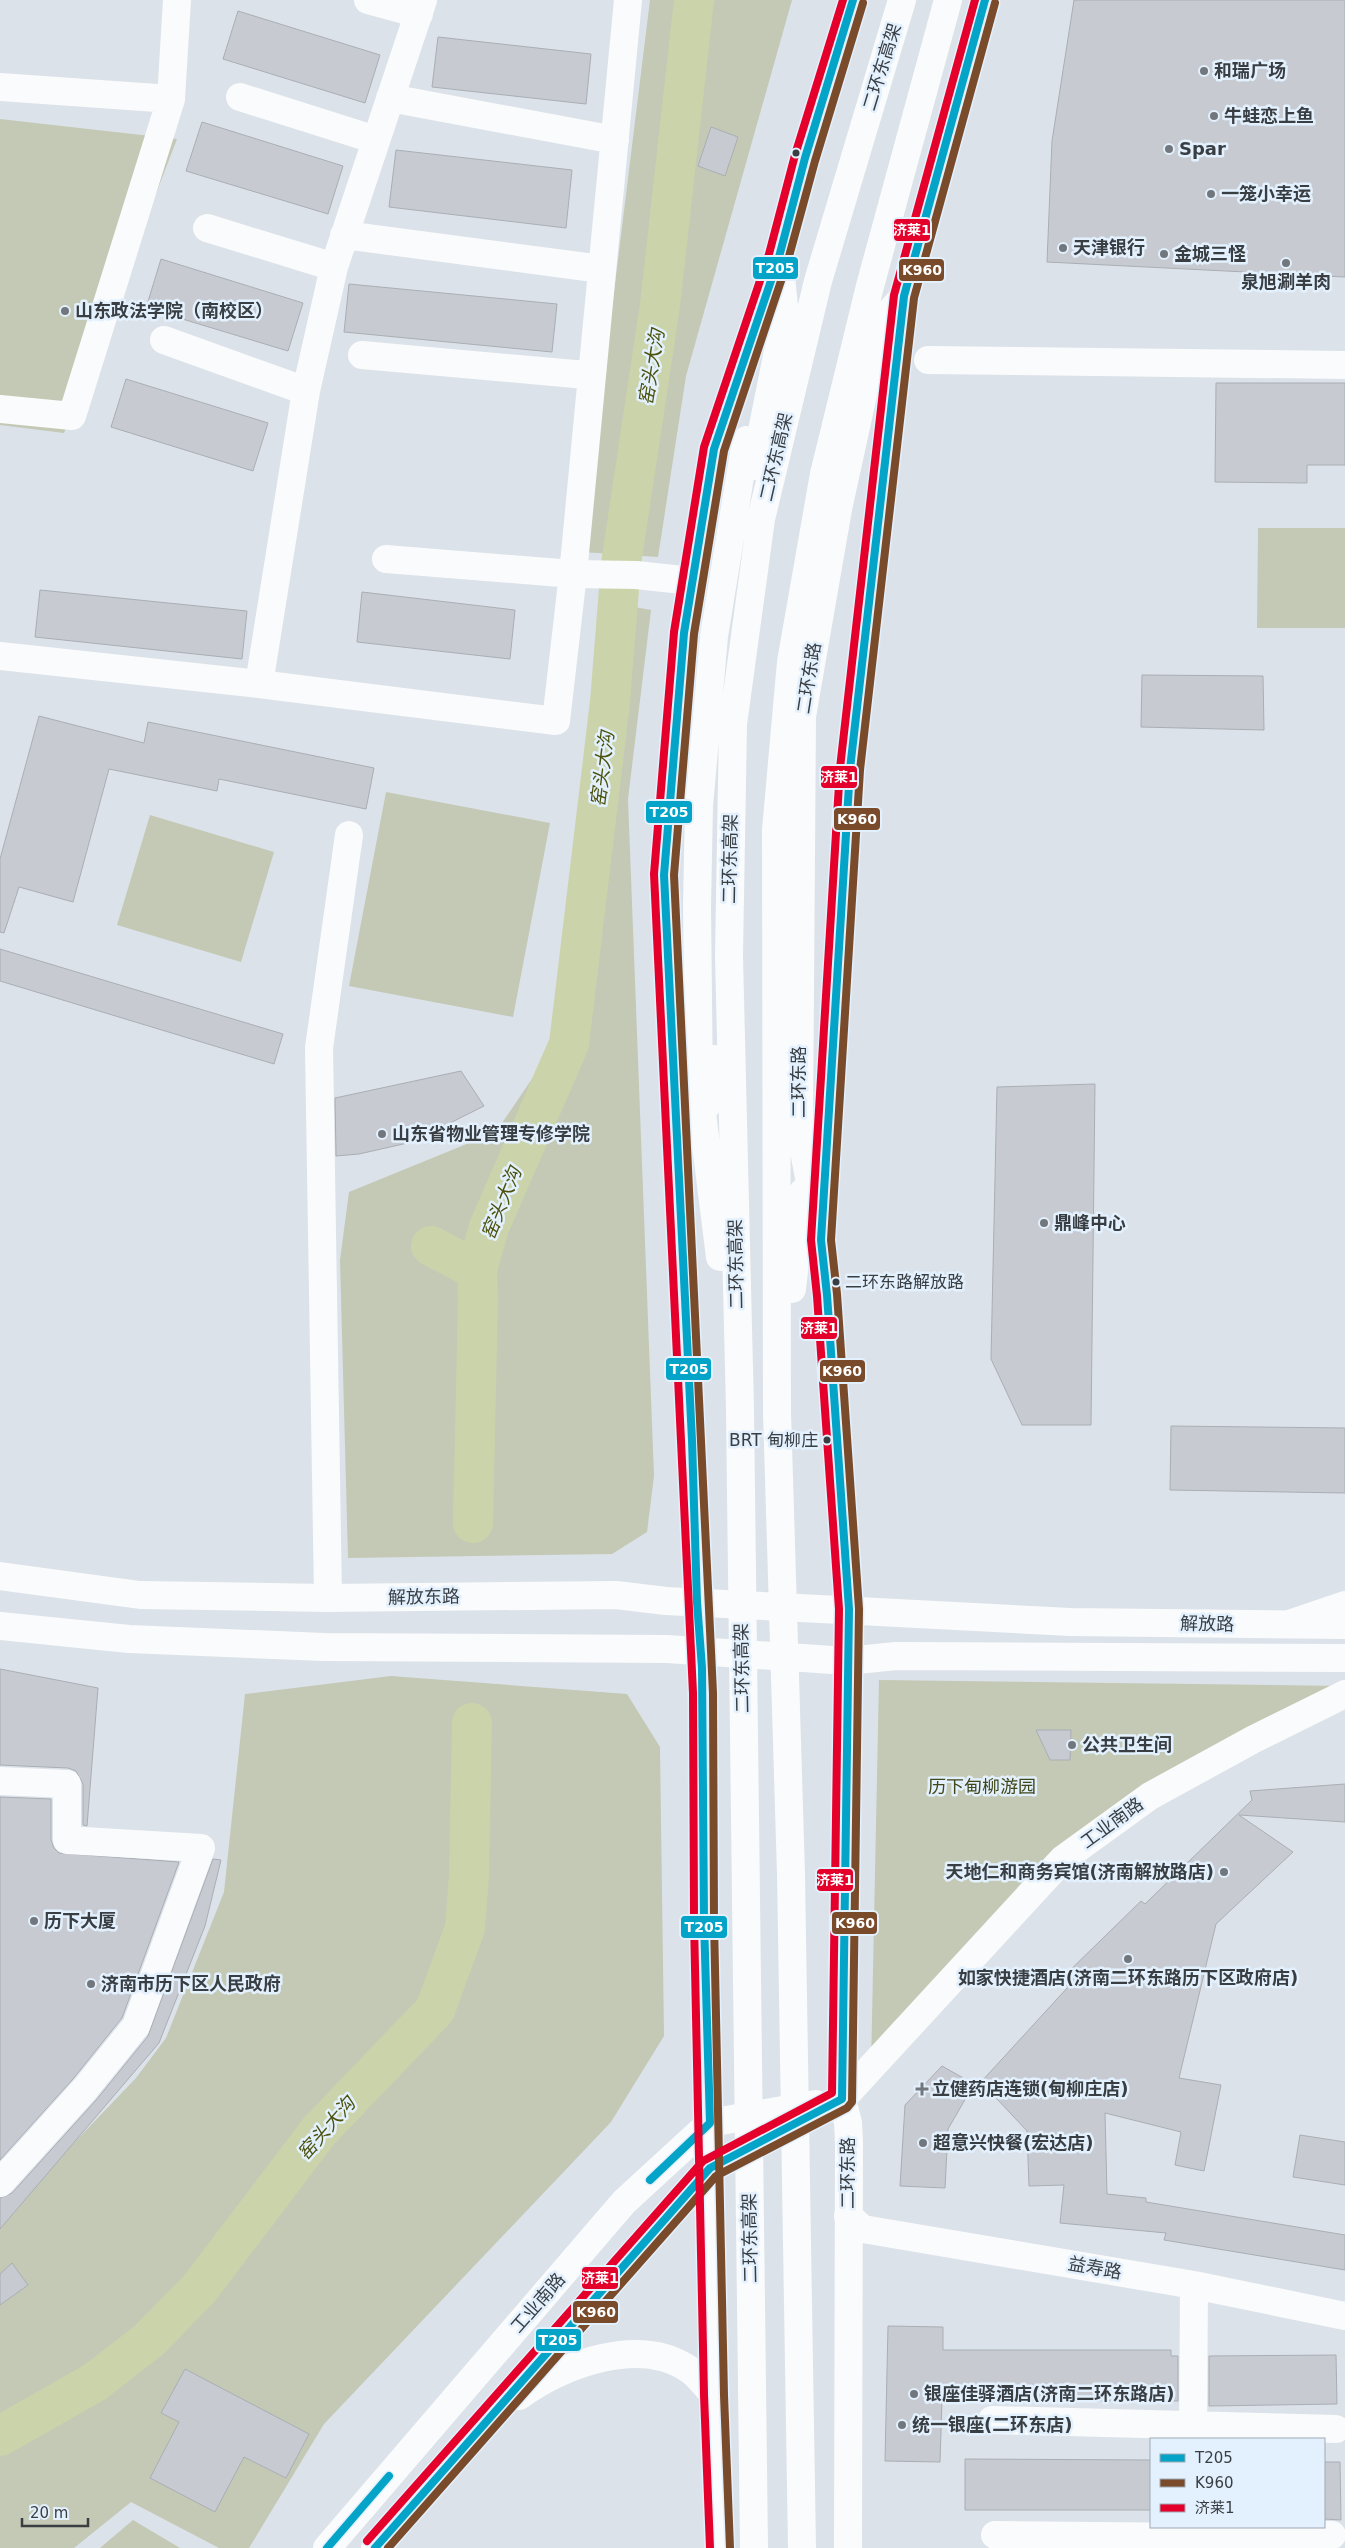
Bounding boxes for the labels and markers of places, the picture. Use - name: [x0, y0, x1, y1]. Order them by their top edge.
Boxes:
- place label: 和瑞广场: [1214, 60, 1286, 81]
- marker: 和瑞广场: [1198, 65, 1210, 77]
- place label: 牛蛙恋上鱼: [1224, 105, 1314, 126]
- marker: 牛蛙恋上鱼: [1208, 110, 1220, 122]
- place label: Spar: [1179, 138, 1226, 159]
- marker: Spar: [1163, 143, 1175, 155]
- unlabelled marker: [791, 148, 801, 158]
- place label: 一笼小幸运: [1221, 183, 1311, 204]
- marker: 一笼小幸运: [1205, 188, 1217, 200]
- place label: 天津银行: [1073, 237, 1145, 258]
- marker: 天津银行: [1057, 242, 1069, 254]
- place label: 金城三怪: [1174, 243, 1246, 264]
- marker: 金城三怪: [1158, 248, 1170, 260]
- marker: 泉旭涮羊肉: [1280, 257, 1292, 269]
- place label: 泉旭涮羊肉: [1241, 271, 1331, 292]
- place label: 山东政法学院（南校区）: [75, 300, 273, 321]
- marker: 山东政法学院（南校区）: [59, 305, 71, 317]
- place label: 山东省物业管理专修学院: [392, 1123, 590, 1144]
- marker: 山东省物业管理专修学院: [376, 1128, 388, 1140]
- place label: 鼎峰中心: [1054, 1212, 1126, 1233]
- marker: 鼎峰中心: [1038, 1217, 1050, 1229]
- place label: 二环东路解放路: [845, 1272, 964, 1292]
- marker: 二环东路解放路: [831, 1277, 841, 1287]
- place label: BRT 甸柳庄: [729, 1430, 818, 1450]
- marker: BRT 甸柳庄: [822, 1435, 832, 1445]
- place label: 公共卫生间: [1082, 1734, 1172, 1755]
- marker: 公共卫生间: [1066, 1739, 1078, 1751]
- place label: 天地仁和商务宾馆(济南解放路店): [946, 1861, 1214, 1882]
- marker: 天地仁和商务宾馆(济南解放路店): [1218, 1866, 1230, 1878]
- place label: 历下大厦: [44, 1910, 116, 1931]
- marker: 历下大厦: [28, 1915, 40, 1927]
- marker: 如家快捷酒店(济南二环东路历下区政府店): [1122, 1953, 1134, 1965]
- place label: 如家快捷酒店(济南二环东路历下区政府店): [958, 1967, 1298, 1988]
- place label: 济南市历下区人民政府: [101, 1973, 281, 1994]
- marker: 济南市历下区人民政府: [85, 1978, 97, 1990]
- place label: 立健药店连锁(甸柳庄店): [932, 2078, 1128, 2099]
- marker: 立健药店连锁(甸柳庄店): [916, 2083, 928, 2095]
- place label: 超意兴快餐(宏达店): [933, 2132, 1093, 2153]
- marker: 超意兴快餐(宏达店): [917, 2137, 929, 2149]
- place label: 银座佳驿酒店(济南二环东路店): [924, 2383, 1174, 2404]
- marker: 银座佳驿酒店(济南二环东路店): [908, 2388, 920, 2400]
- place label: 统一银座(二环东店): [912, 2414, 1072, 2435]
- marker: 统一银座(二环东店): [896, 2419, 908, 2431]

